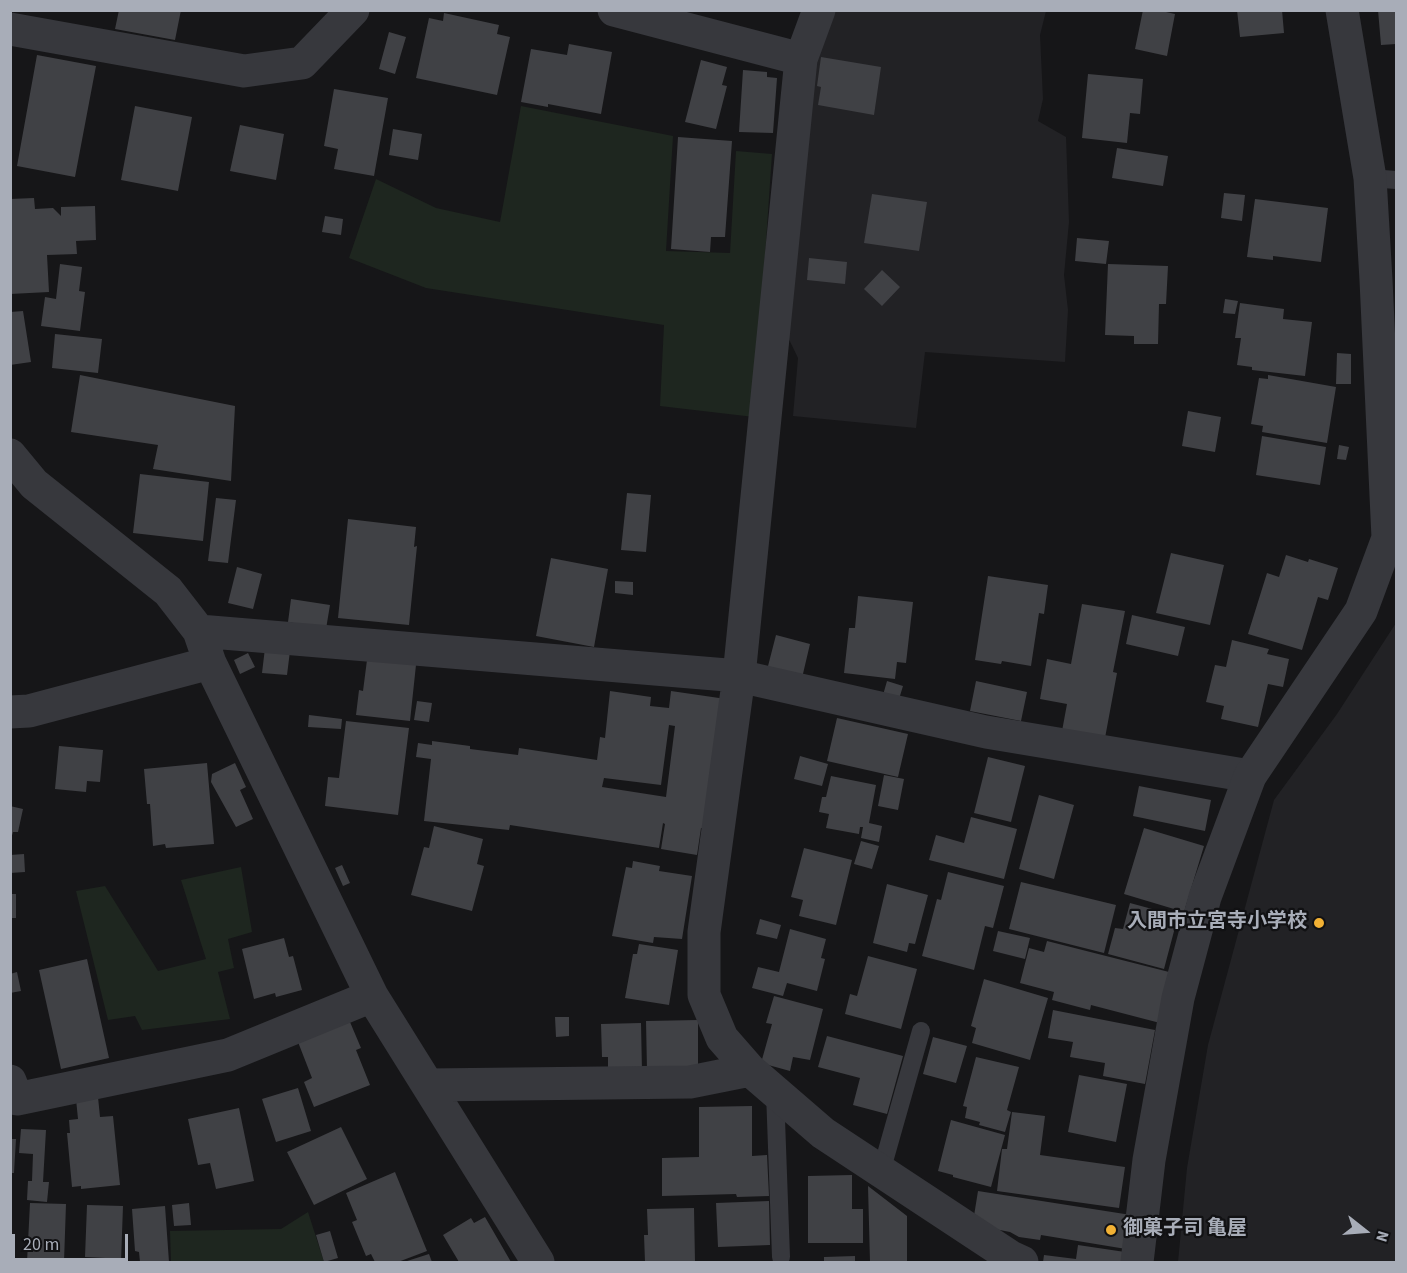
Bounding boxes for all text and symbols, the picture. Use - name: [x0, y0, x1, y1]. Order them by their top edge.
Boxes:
- place label: 入間市立宮寺小学校: [1127, 911, 1307, 935]
- marker: 入間市立宮寺小学校: [1312, 916, 1326, 930]
- north arrow: [1335, 1201, 1395, 1261]
- place label: 御菓子司 亀屋: [1123, 1218, 1247, 1242]
- scale bar: [15, 1222, 130, 1260]
- marker: 御菓子司 亀屋: [1104, 1223, 1118, 1237]
- text: N: [1370, 1228, 1394, 1245]
- text: 20 m: [23, 1232, 59, 1257]

